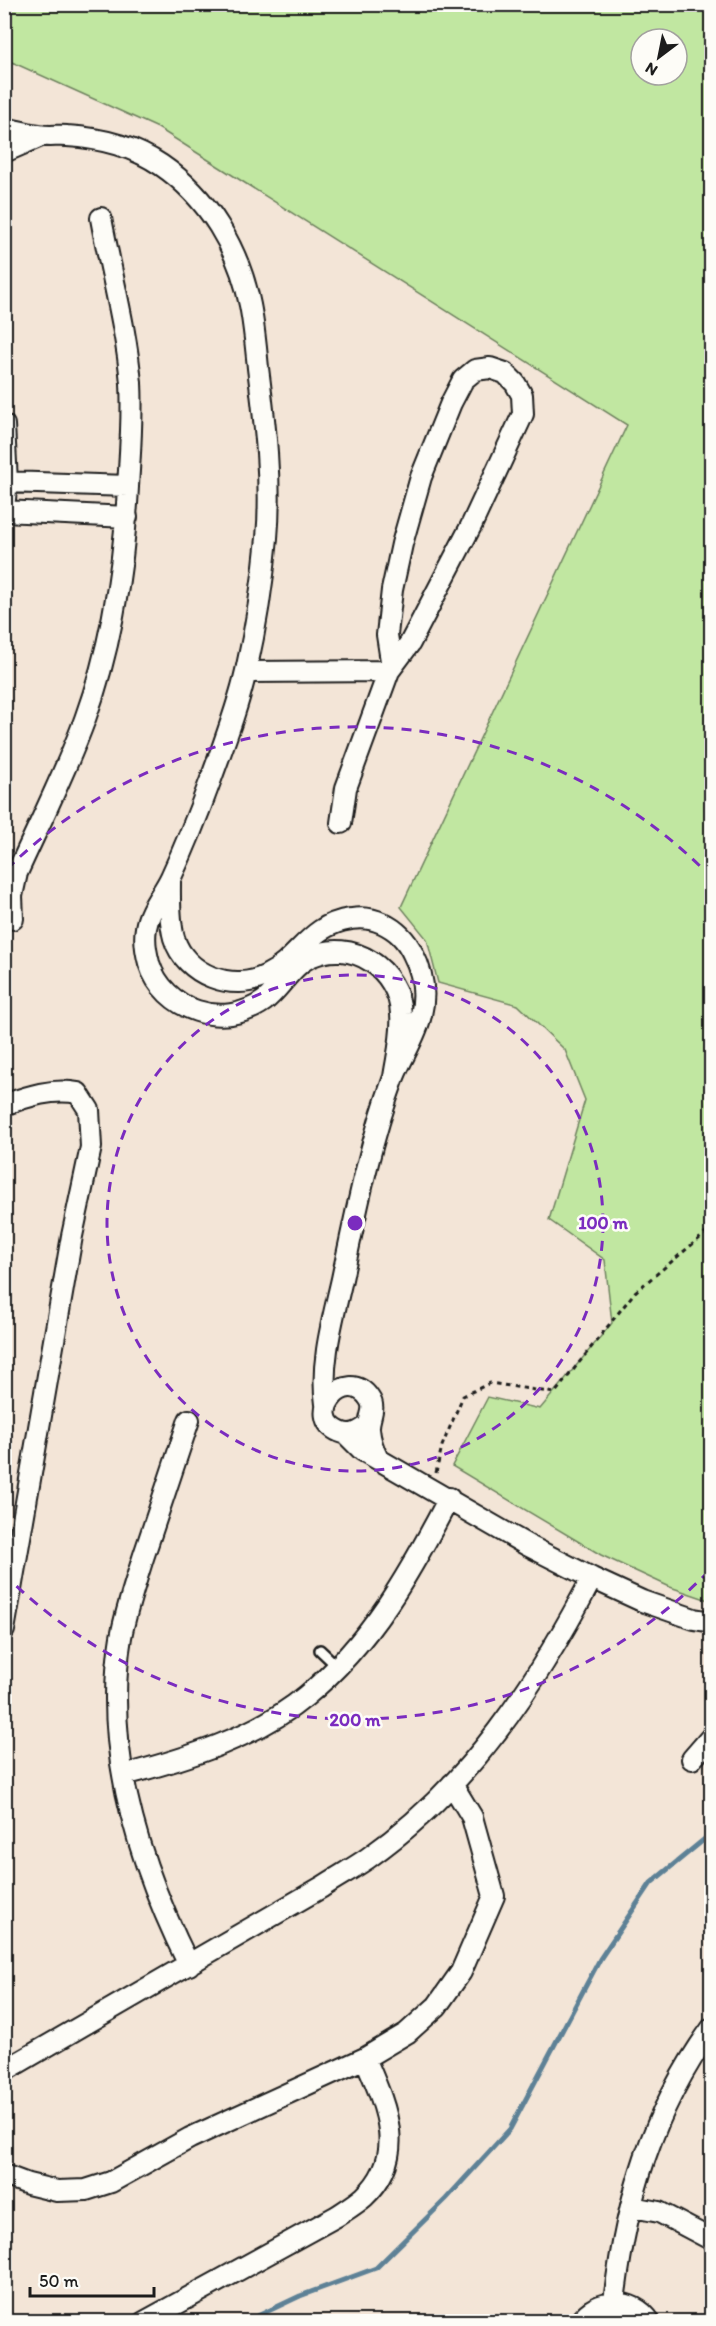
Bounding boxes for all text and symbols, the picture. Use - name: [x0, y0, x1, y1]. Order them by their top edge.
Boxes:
- north arrow: [629, 27, 689, 87]
- text: N: [642, 58, 661, 80]
- text: 100 m: [578, 1212, 629, 1234]
- centre of rings: [345, 1213, 365, 1233]
- text: 200 m: [330, 1709, 381, 1731]
- scale bar: [30, 2260, 154, 2298]
- text: 50 m: [39, 2270, 79, 2292]

